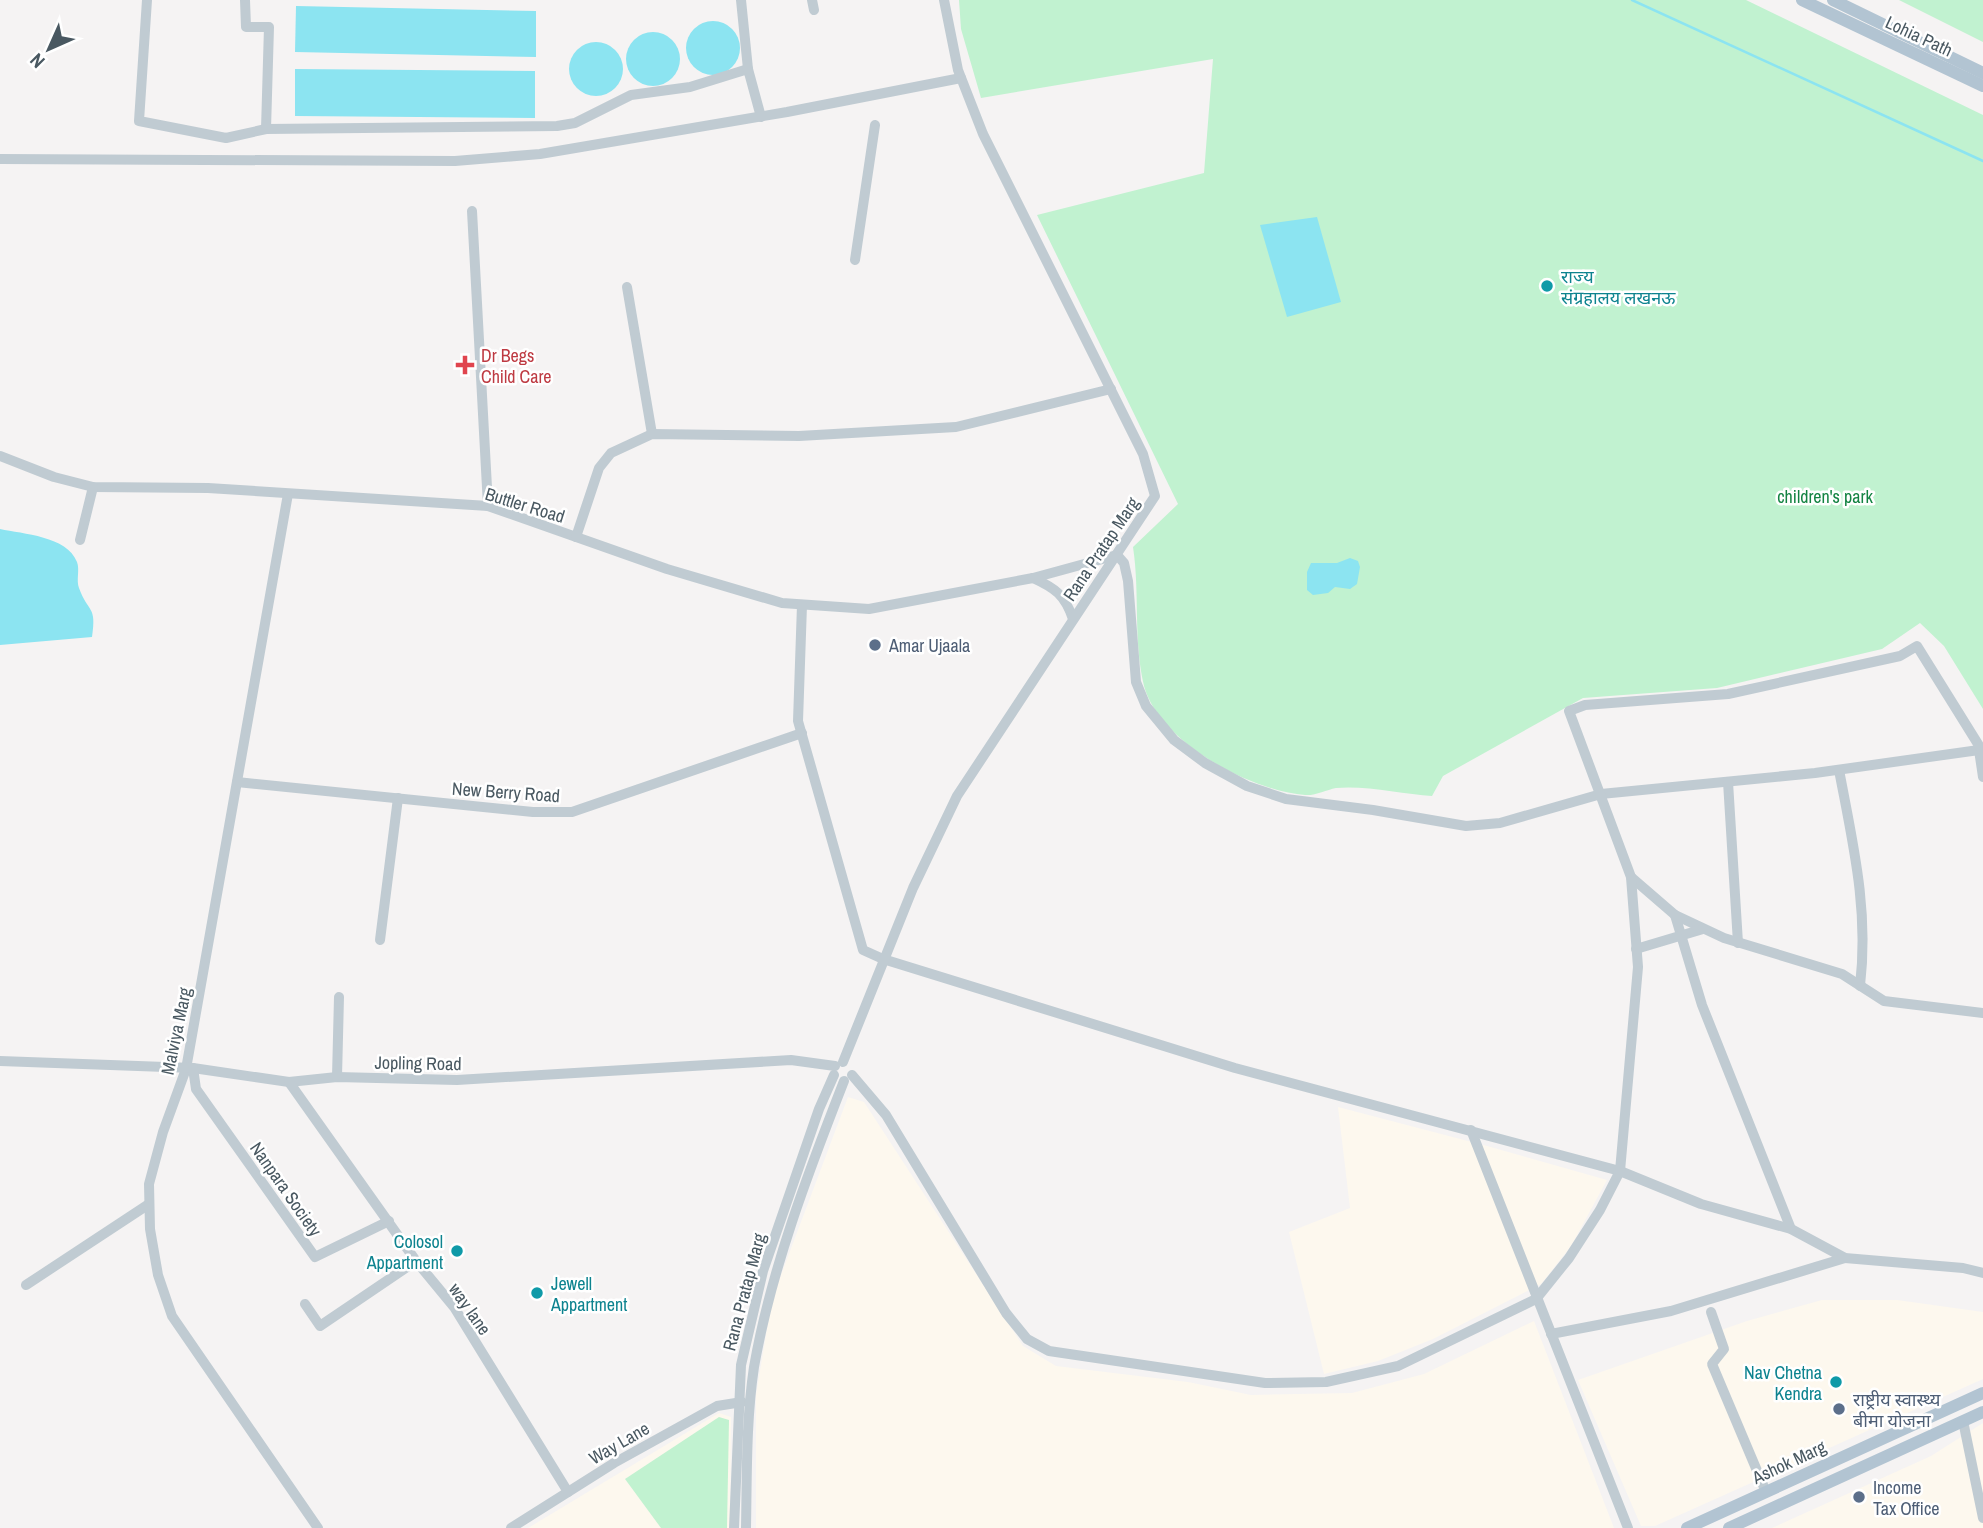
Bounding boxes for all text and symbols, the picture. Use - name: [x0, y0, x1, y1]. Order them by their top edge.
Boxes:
- street label: Lohia Path: [1881, 10, 1957, 62]
- north arrow: [14, 14, 84, 84]
- text: N: [24, 48, 50, 74]
- place label: राज्य संग्रहालय लखनऊ: [1561, 264, 1676, 310]
- marker: राज्य संग्रहालय लखनऊ: [1539, 278, 1555, 294]
- place label: Dr Begs Child Care: [481, 343, 552, 389]
- marker: Dr Begs Child Care: [455, 355, 475, 375]
- street label: Buttler Road: [482, 481, 568, 529]
- park label: children's park: [1777, 484, 1873, 509]
- street label: Rana Pratap Marg: [1057, 491, 1146, 606]
- place label: Amar Ujaala: [888, 633, 970, 658]
- marker: Amar Ujaala: [867, 637, 883, 653]
- street label: New Berry Road: [451, 776, 561, 808]
- street label: Malviya Marg: [155, 984, 198, 1077]
- street label: Jopling Road: [374, 1050, 462, 1076]
- street label: Nanpara Society: [244, 1137, 328, 1242]
- place label: Colosol Appartment: [366, 1229, 443, 1275]
- street label: Rana Pratap Marg: [716, 1230, 772, 1353]
- marker: Colosol Appartment: [449, 1243, 465, 1259]
- place label: Jewell Appartment: [550, 1271, 627, 1317]
- street label: way lane: [443, 1278, 497, 1340]
- marker: Jewell Appartment: [529, 1285, 545, 1301]
- place label: Nav Chetna Kendra: [1744, 1360, 1822, 1406]
- marker: Nav Chetna Kendra: [1828, 1374, 1844, 1390]
- place label: राष्ट्रीय स्वास्थ्य बीमा योजना: [1853, 1387, 1941, 1433]
- marker: राष्ट्रीय स्वास्थ्य बीमा योजना: [1831, 1401, 1847, 1417]
- street label: Way Lane: [584, 1416, 654, 1470]
- street label: Ashok Marg: [1747, 1434, 1831, 1490]
- place label: Income Tax Office: [1873, 1475, 1940, 1521]
- marker: Income Tax Office: [1851, 1489, 1867, 1505]

